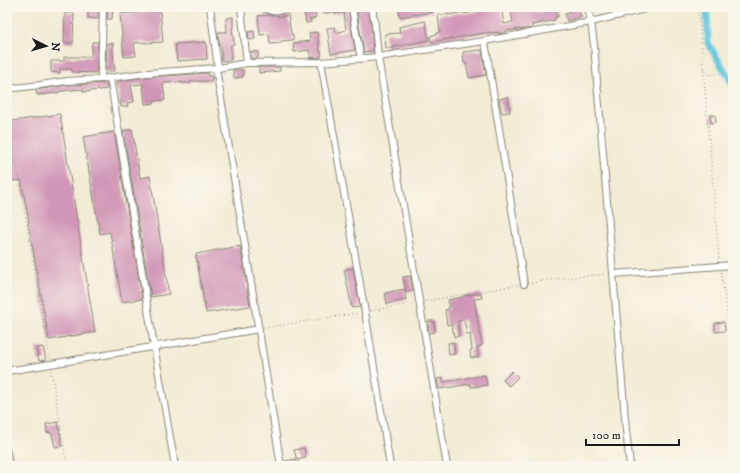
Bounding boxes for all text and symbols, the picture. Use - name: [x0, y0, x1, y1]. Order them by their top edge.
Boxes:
- north arrow: [26, 26, 66, 66]
- text: N: [48, 42, 62, 52]
- scale bar: [586, 421, 679, 447]
- text: 100 m: [592, 428, 621, 443]

